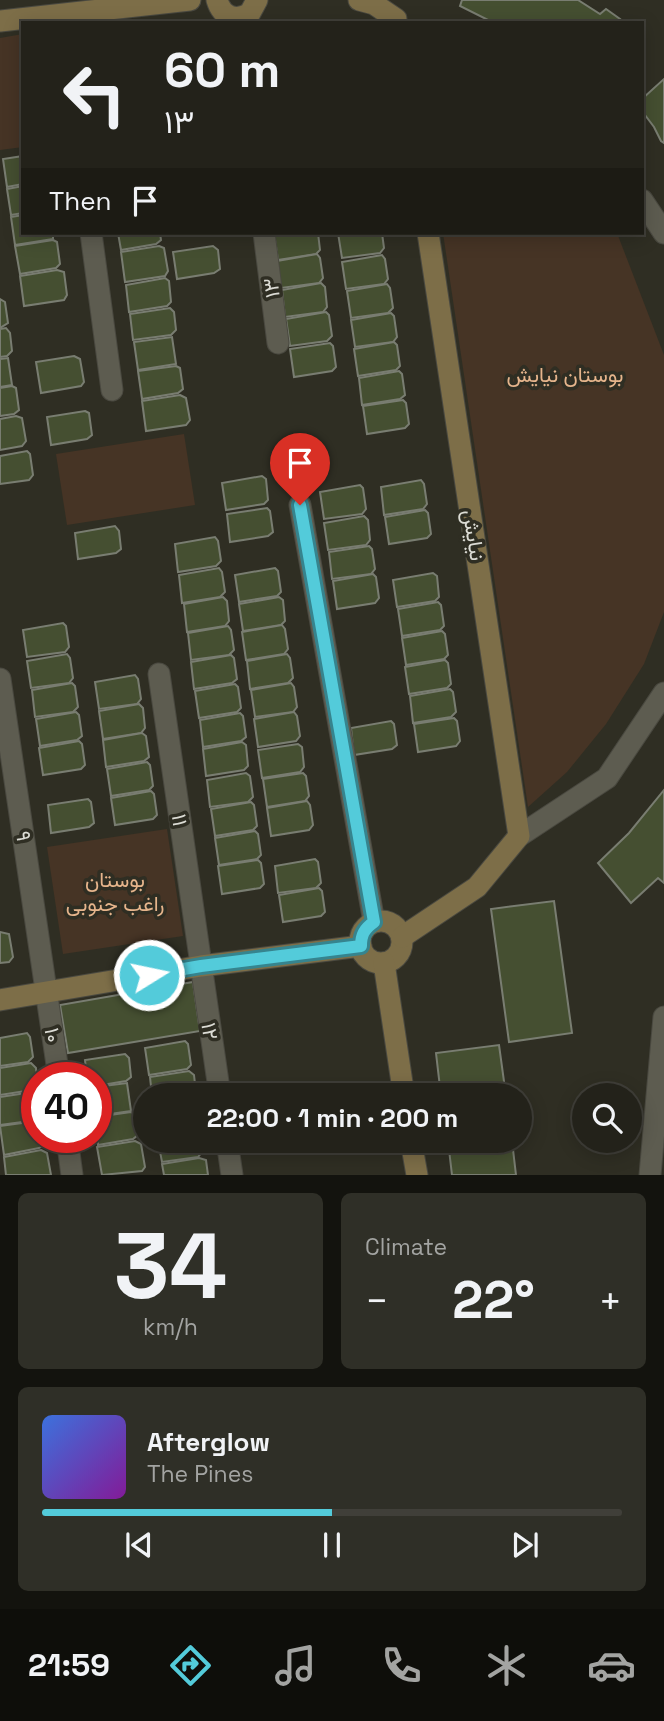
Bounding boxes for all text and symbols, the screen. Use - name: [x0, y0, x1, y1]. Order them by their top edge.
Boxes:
- text: 60 m: [164, 39, 280, 101]
- icon: left: [49, 49, 140, 140]
- text: ۱۳: [164, 102, 194, 142]
- icon: arrive: [126, 182, 164, 220]
- text: Then: [49, 184, 112, 218]
- street label: ۱۳: [256, 276, 286, 300]
- park label: بوستان نیایش: [507, 361, 623, 388]
- pin: [270, 433, 330, 505]
- icon: arrive: [281, 444, 319, 482]
- street label: نیایش: [457, 507, 491, 563]
- street label: ۱۱: [166, 812, 194, 828]
- street label: ۹: [10, 829, 38, 843]
- park label: بوستان راغب جنوبی: [66, 866, 164, 917]
- position arrow: [112, 938, 186, 1012]
- street label: ۱۲: [195, 1020, 225, 1042]
- street label: ۱۰: [39, 1026, 67, 1044]
- speed limit sign: 40: [21, 1062, 112, 1153]
- map controls: [572, 1083, 642, 1153]
- button: search: [572, 1083, 642, 1153]
- text: 22:00 · 1 min · 200 m: [207, 1101, 458, 1135]
- text: 34: [114, 1208, 227, 1325]
- text: Climate: [365, 1232, 447, 1262]
- text: 22°: [452, 1267, 535, 1333]
- text: −: [365, 1277, 389, 1325]
- text: +: [598, 1277, 622, 1325]
- text: km/h: [143, 1312, 198, 1342]
- text: Afterglow: [147, 1425, 270, 1459]
- text: The Pines: [147, 1459, 253, 1489]
- icon: previous: [120, 1526, 158, 1564]
- icon: pause: [313, 1526, 351, 1564]
- icon: next: [506, 1526, 544, 1564]
- icon: directions: [166, 1641, 215, 1690]
- icon: music: [271, 1641, 320, 1690]
- icon: phone: [377, 1641, 426, 1690]
- icon: climate: [482, 1641, 531, 1690]
- icon: car: [587, 1641, 636, 1690]
- text: 21:59: [28, 1645, 110, 1685]

